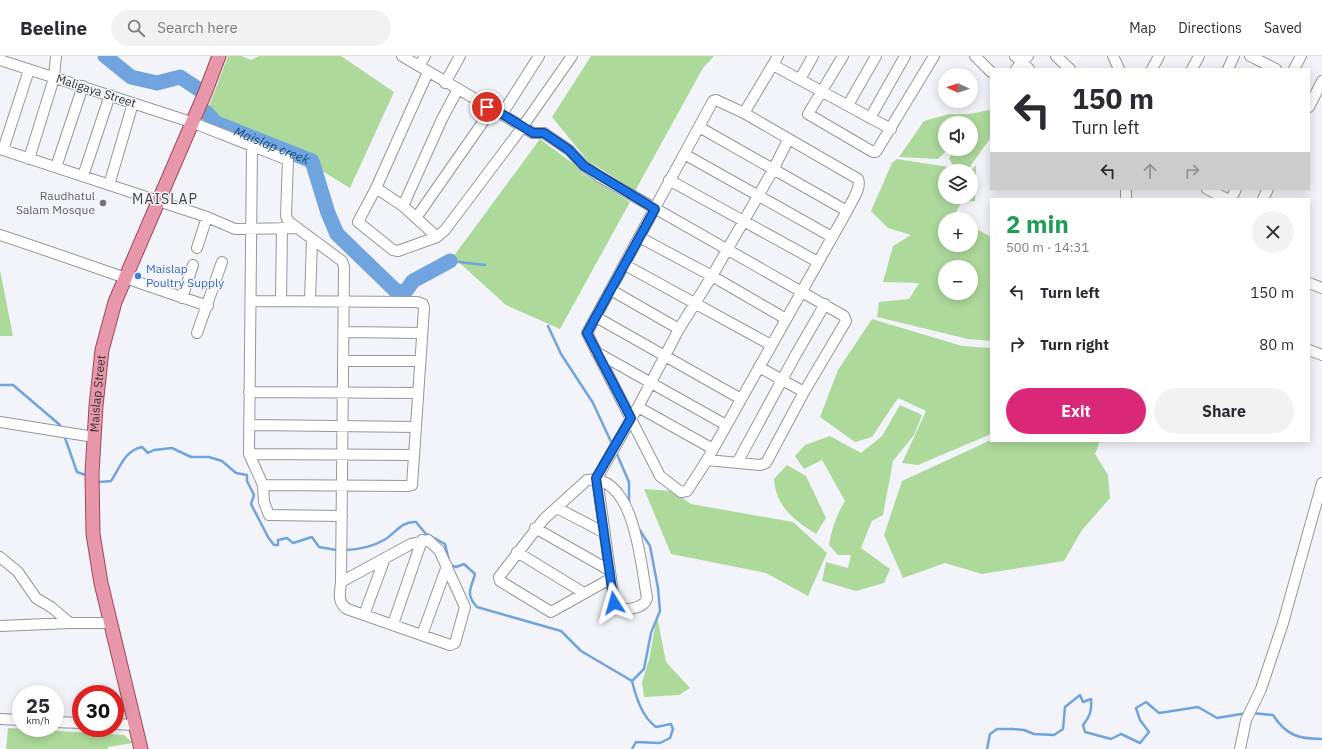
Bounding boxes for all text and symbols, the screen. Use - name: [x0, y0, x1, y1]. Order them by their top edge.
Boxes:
- search box: [111, 10, 391, 46]
- text: Beeline: [20, 16, 87, 40]
- icon: search: [125, 17, 147, 39]
- text: Search here: [157, 18, 238, 37]
- text: Map: [1129, 19, 1156, 37]
- text: Directions: [1178, 19, 1242, 37]
- text: Saved: [1264, 19, 1302, 37]
- north arrow: [938, 68, 978, 108]
- map controls: [938, 68, 978, 300]
- street label: Maligaya Street: [54, 71, 138, 110]
- text: 150 m: [1072, 80, 1154, 117]
- icon: left: [1006, 84, 1058, 136]
- pin: [470, 90, 504, 124]
- icon: arrive: [476, 96, 498, 118]
- button: sound: [938, 116, 978, 156]
- text: Turn left: [1072, 116, 1140, 139]
- water label: Maislap creek: [231, 123, 312, 168]
- icon: left: [1097, 160, 1119, 182]
- icon: ahead: [1139, 160, 1161, 182]
- icon: right: [1181, 160, 1203, 182]
- button: layers: [938, 164, 978, 204]
- place label: Raudhatul Salam Mosque: [16, 188, 95, 217]
- district label: MAISLAP: [132, 190, 198, 208]
- marker: Raudhatul Salam Mosque: [98, 198, 108, 208]
- text: 2 min: [1006, 208, 1069, 240]
- button: close: [1252, 211, 1294, 253]
- button: +: [938, 212, 978, 252]
- text: 500 m · 14:31: [1006, 239, 1089, 256]
- button: −: [938, 260, 978, 300]
- place label: Maislap Poultry Supply: [146, 261, 224, 290]
- marker: Maislap Poultry Supply: [133, 271, 143, 281]
- icon: left: [1006, 281, 1028, 303]
- text: Turn left: [1040, 283, 1100, 302]
- text: 150 m: [1250, 283, 1294, 302]
- icon: right: [1006, 333, 1028, 355]
- text: Turn right: [1040, 335, 1109, 354]
- text: 80 m: [1259, 335, 1294, 354]
- street label: Maislap Street: [86, 354, 108, 433]
- button: Exit: [1006, 388, 1146, 434]
- button: Share: [1154, 388, 1294, 434]
- position arrow: [593, 582, 635, 624]
- speed limit sign: 30: [72, 685, 124, 737]
- text: 25: [26, 692, 50, 719]
- text: km/h: [26, 714, 50, 727]

